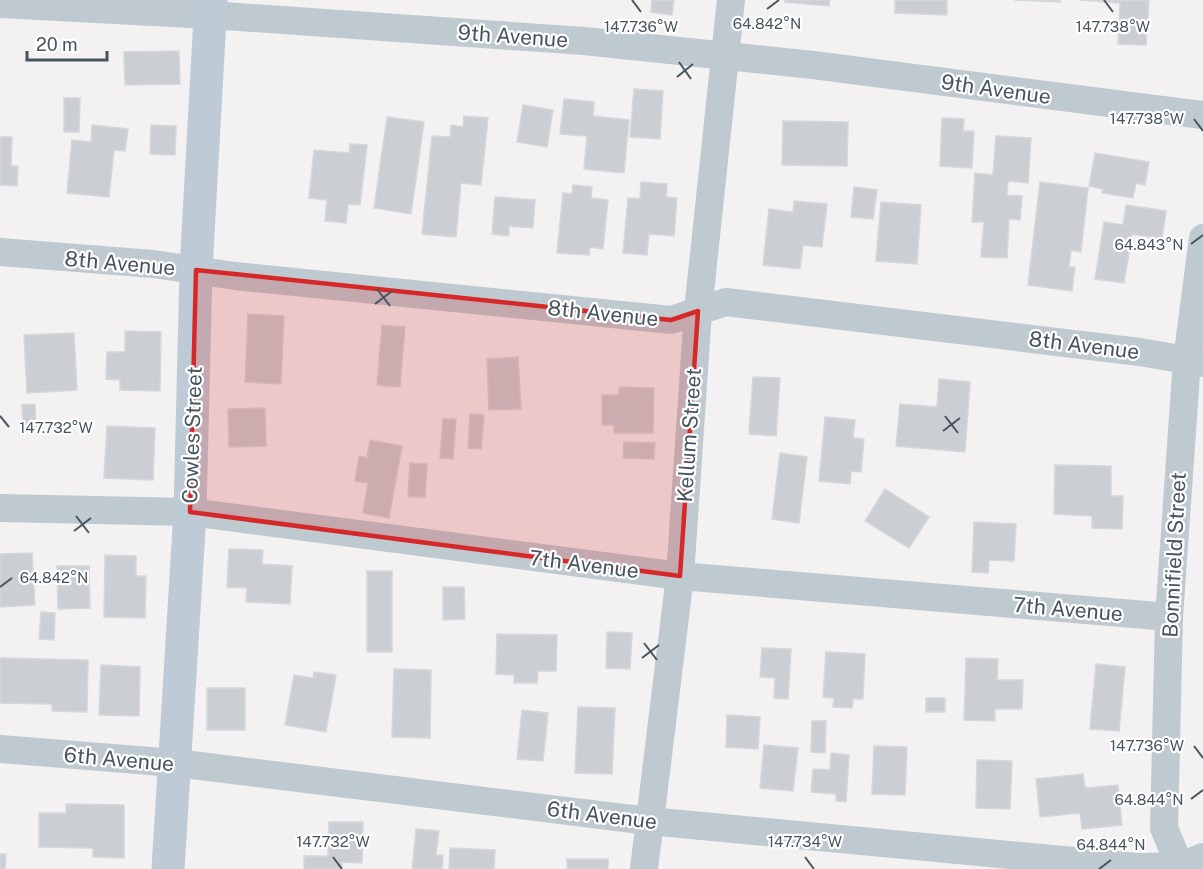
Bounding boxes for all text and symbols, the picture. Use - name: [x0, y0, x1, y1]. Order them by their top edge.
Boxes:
- text: 64.842°N: [733, 15, 801, 32]
- text: 147.736°W: [604, 18, 678, 35]
- text: 147.738°W: [1076, 18, 1150, 35]
- street label: 9th Avenue: [457, 20, 569, 52]
- scale bar: [27, 24, 106, 62]
- text: 20 m: [36, 34, 78, 55]
- street label: 9th Avenue: [939, 69, 1053, 109]
- text: 147.738°W: [1110, 110, 1184, 127]
- text: 64.843°N: [1115, 236, 1183, 253]
- street label: 8th Avenue: [64, 246, 176, 280]
- street label: 8th Avenue: [546, 295, 660, 331]
- street label: 8th Avenue: [1027, 326, 1141, 364]
- street label: Cowles Street: [177, 366, 207, 504]
- street label: Kellum Street: [672, 367, 706, 503]
- text: 147.732°W: [19, 419, 93, 436]
- street label: Bonnifield Street: [1157, 472, 1191, 638]
- street label: 7th Avenue: [528, 545, 640, 583]
- text: 64.842°N: [20, 569, 88, 586]
- street label: 7th Avenue: [1012, 592, 1124, 626]
- text: 147.736°W: [1110, 737, 1184, 754]
- street label: 6th Avenue: [63, 742, 175, 776]
- text: 64.844°N: [1115, 791, 1183, 808]
- street label: 6th Avenue: [546, 796, 658, 834]
- text: 147.732°W: [296, 833, 370, 850]
- text: 147.734°W: [768, 833, 842, 850]
- text: 64.844°N: [1077, 836, 1145, 853]

